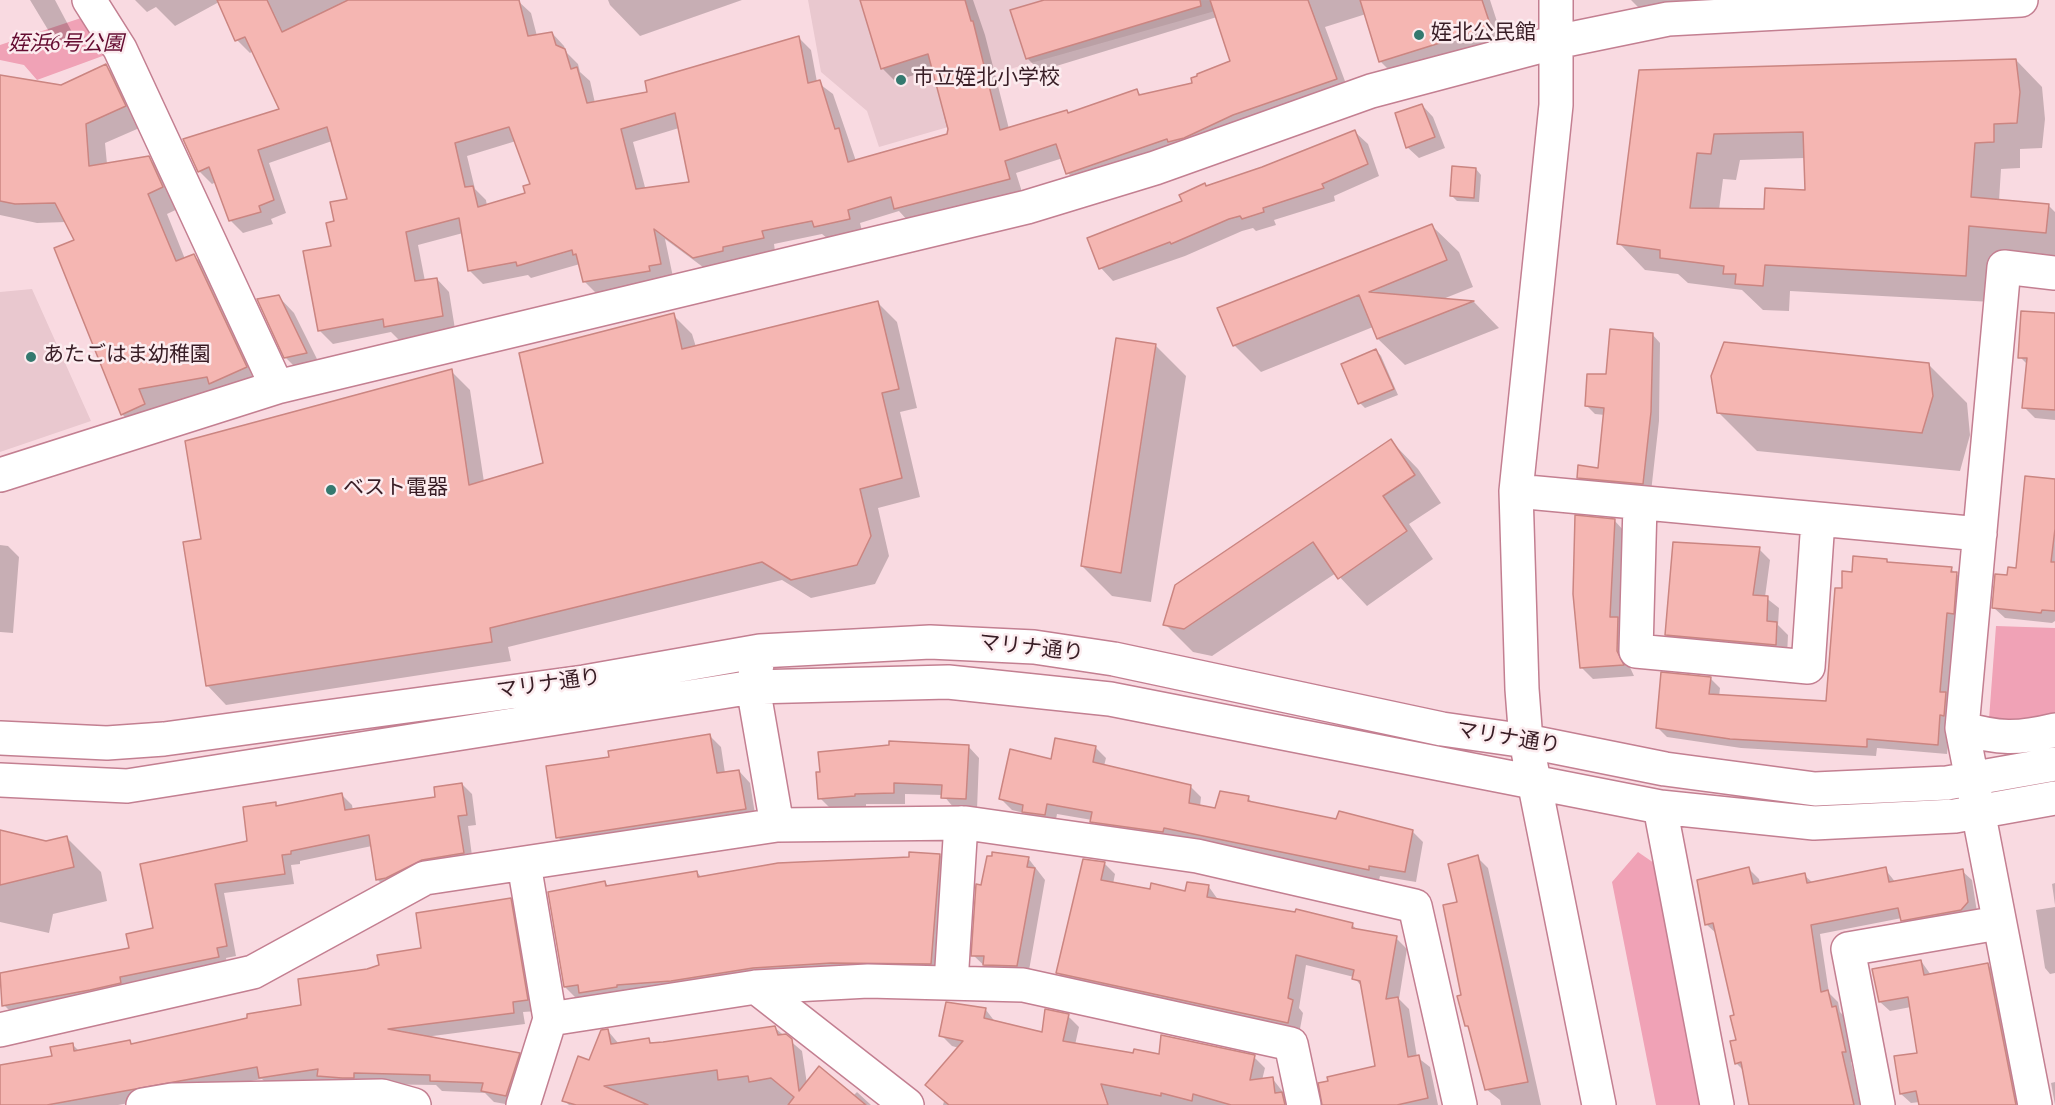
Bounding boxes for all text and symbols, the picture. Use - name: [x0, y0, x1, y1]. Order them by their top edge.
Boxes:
- place label: 姪北公民館: [1431, 22, 1536, 48]
- marker: 姪北公民館: [1412, 28, 1426, 42]
- park label: 姪浜6号公園: [8, 33, 124, 59]
- place label: 市立姪北小学校: [913, 67, 1060, 93]
- marker: 市立姪北小学校: [894, 73, 908, 87]
- place label: あたごはま幼稚園: [43, 344, 211, 370]
- marker: あたごはま幼稚園: [24, 350, 38, 364]
- place label: ベスト電器: [343, 477, 448, 503]
- marker: ベスト電器: [324, 483, 338, 497]
- street label: マリナ通り: [977, 632, 1085, 668]
- street label: マリナ通り: [495, 666, 603, 706]
- street label: マリナ通り: [1454, 719, 1562, 761]

